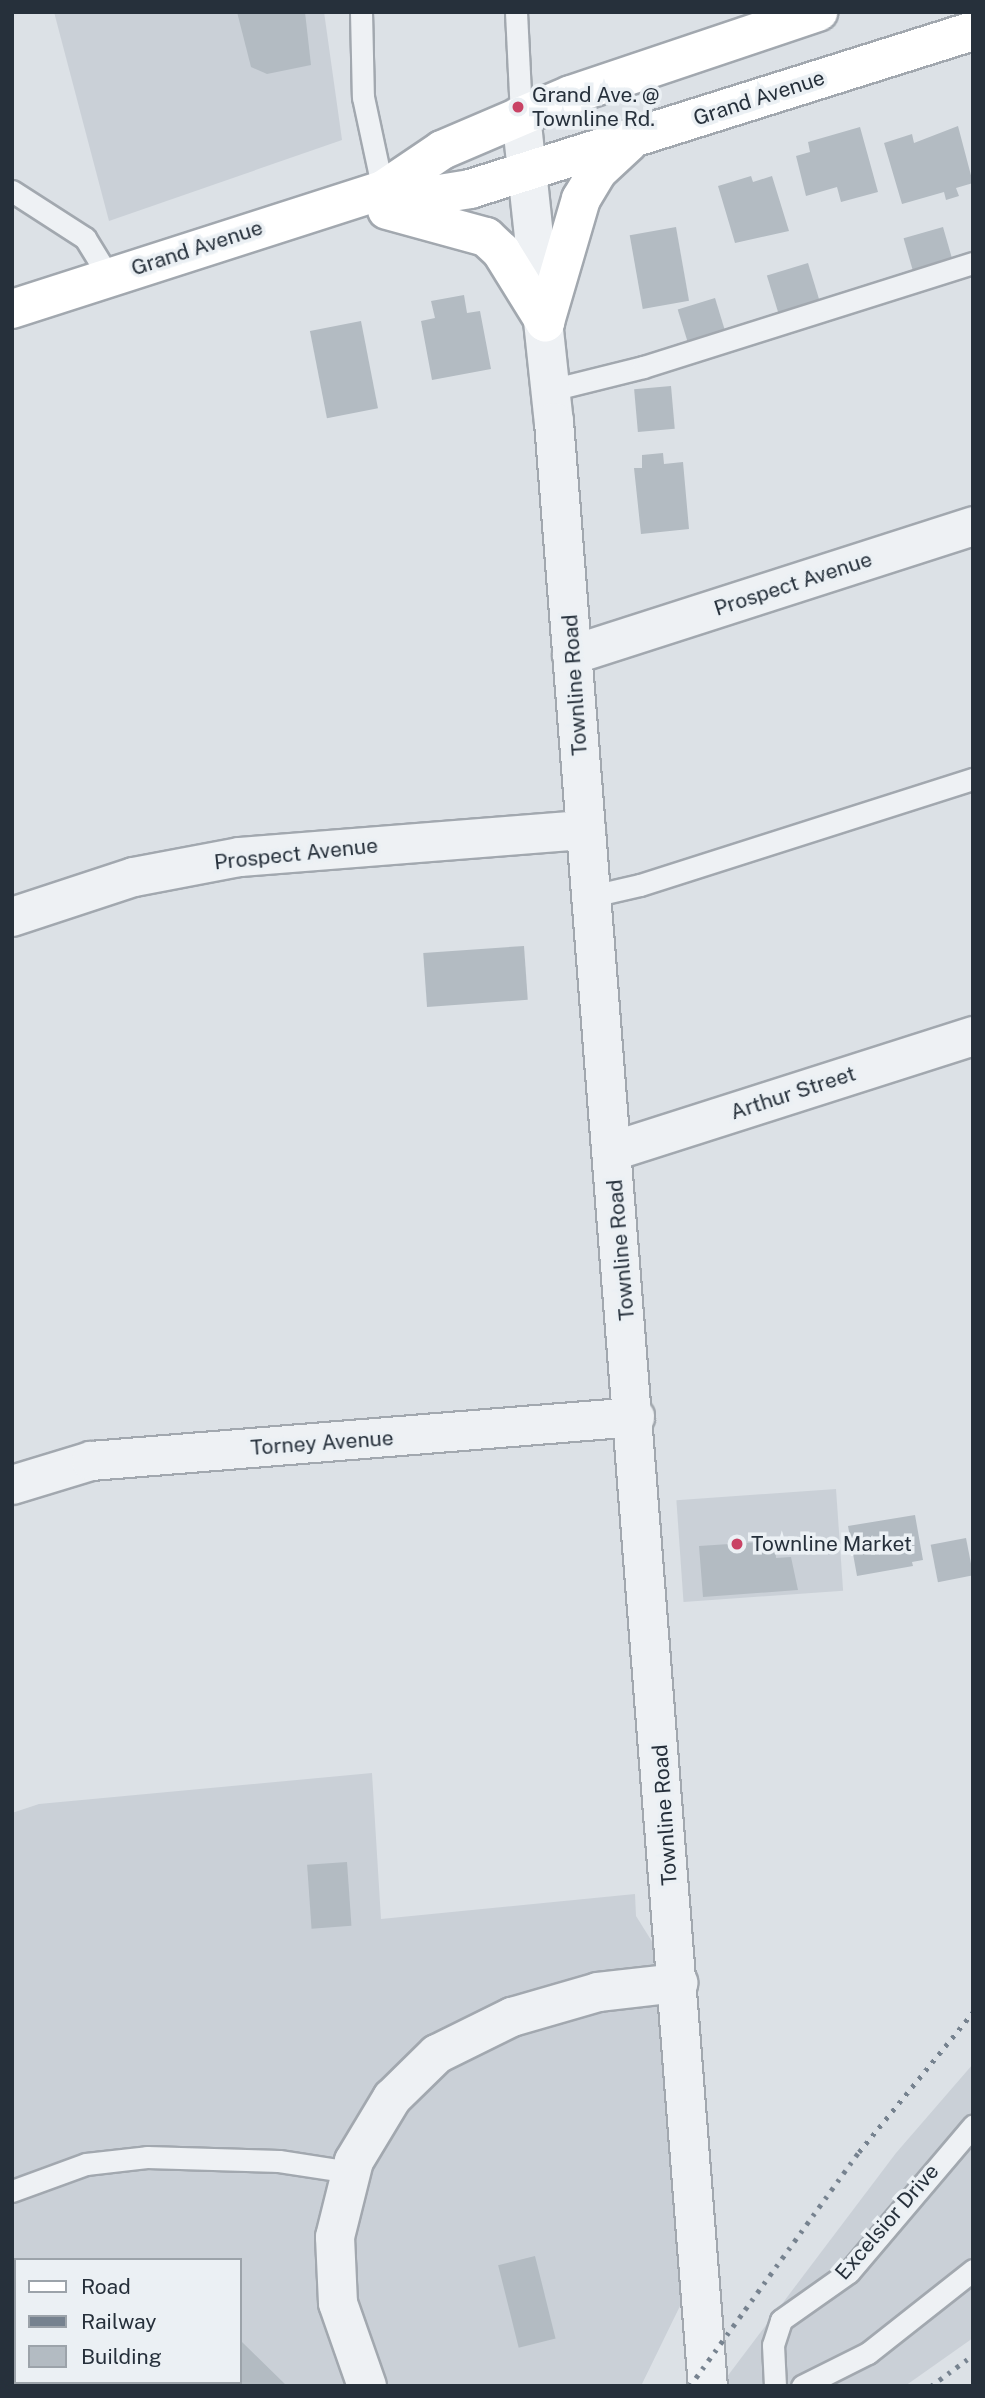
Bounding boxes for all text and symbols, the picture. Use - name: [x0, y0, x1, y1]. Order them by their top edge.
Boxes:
- street label: Grand Avenue: [690, 65, 828, 131]
- place label: Grand Ave. @ Townline Rd.: [532, 82, 660, 132]
- marker: Grand Ave. @ Townline Rd.: [510, 99, 526, 115]
- street label: Grand Avenue: [128, 215, 266, 281]
- street label: Prospect Avenue: [711, 547, 875, 621]
- street label: Townline Road: [557, 613, 593, 757]
- street label: Prospect Avenue: [213, 833, 379, 875]
- street label: Arthur Street: [727, 1061, 859, 1125]
- street label: Townline Road: [602, 1178, 640, 1322]
- street label: Torney Avenue: [250, 1425, 394, 1461]
- place label: Townline Market: [751, 1531, 912, 1557]
- marker: Townline Market: [729, 1536, 745, 1552]
- street label: Townline Road: [647, 1743, 683, 1887]
- street label: Excelsior Drive: [830, 2159, 944, 2285]
- legend: [14, 2258, 242, 2384]
- text: Road: [81, 2274, 131, 2299]
- text: Railway: [81, 2309, 157, 2334]
- text: Building: [81, 2344, 162, 2369]

